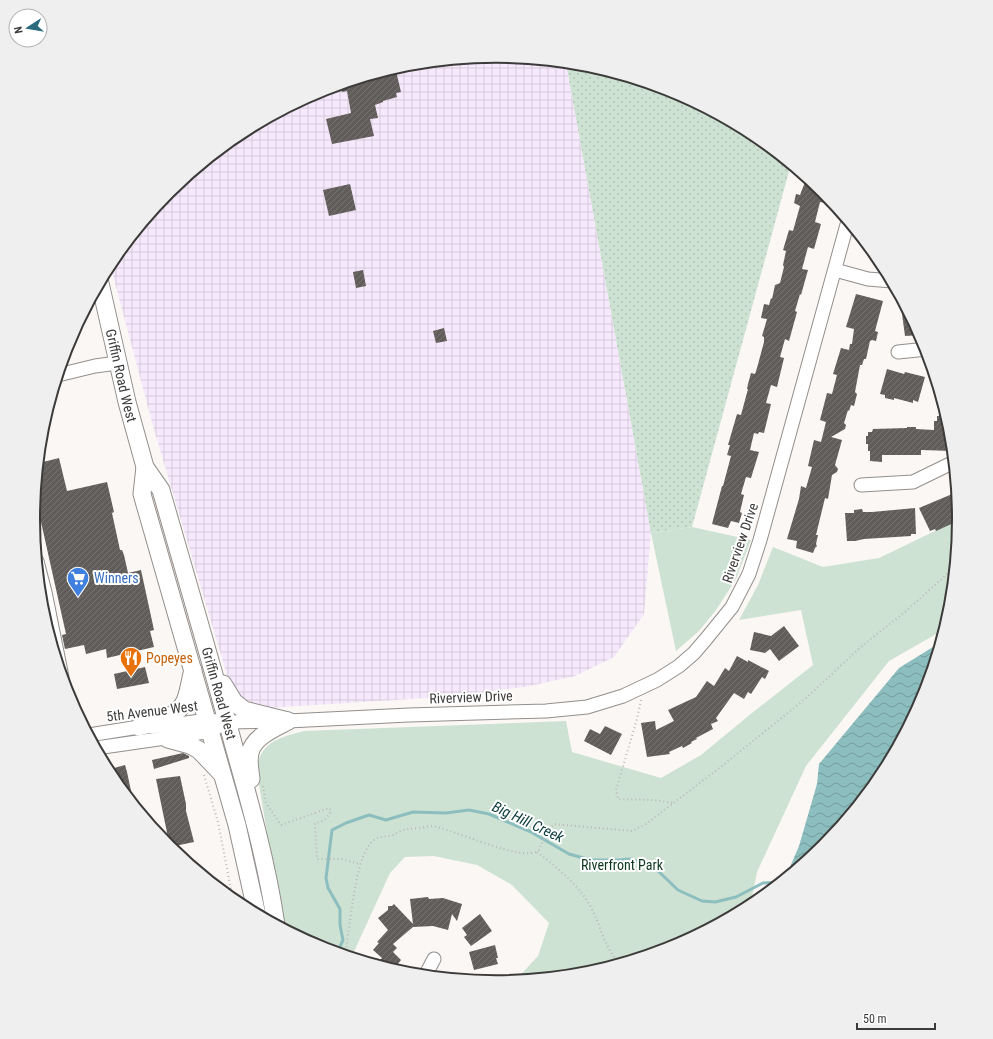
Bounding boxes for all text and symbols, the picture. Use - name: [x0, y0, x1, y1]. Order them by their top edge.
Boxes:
- north arrow: [8, 8, 48, 48]
- text: N: [12, 25, 26, 35]
- street label: Griffin Road West: [103, 327, 140, 424]
- street label: Riverview Drive: [719, 501, 761, 585]
- supermarket icon: Winners: [65, 565, 91, 598]
- place label: Winners: [94, 570, 139, 586]
- restaurant icon: Popeyes: [118, 645, 144, 678]
- street label: Griffin Road West: [199, 645, 240, 741]
- place label: Popeyes: [146, 650, 193, 666]
- street label: Riverview Drive: [429, 688, 513, 706]
- street label: 5th Avenue West: [105, 697, 199, 725]
- water label: Big Hill Creek: [489, 798, 567, 847]
- park label: Riverfront Park: [581, 857, 664, 873]
- scale bar: [857, 1005, 935, 1031]
- text: 50 m: [863, 1012, 887, 1026]

